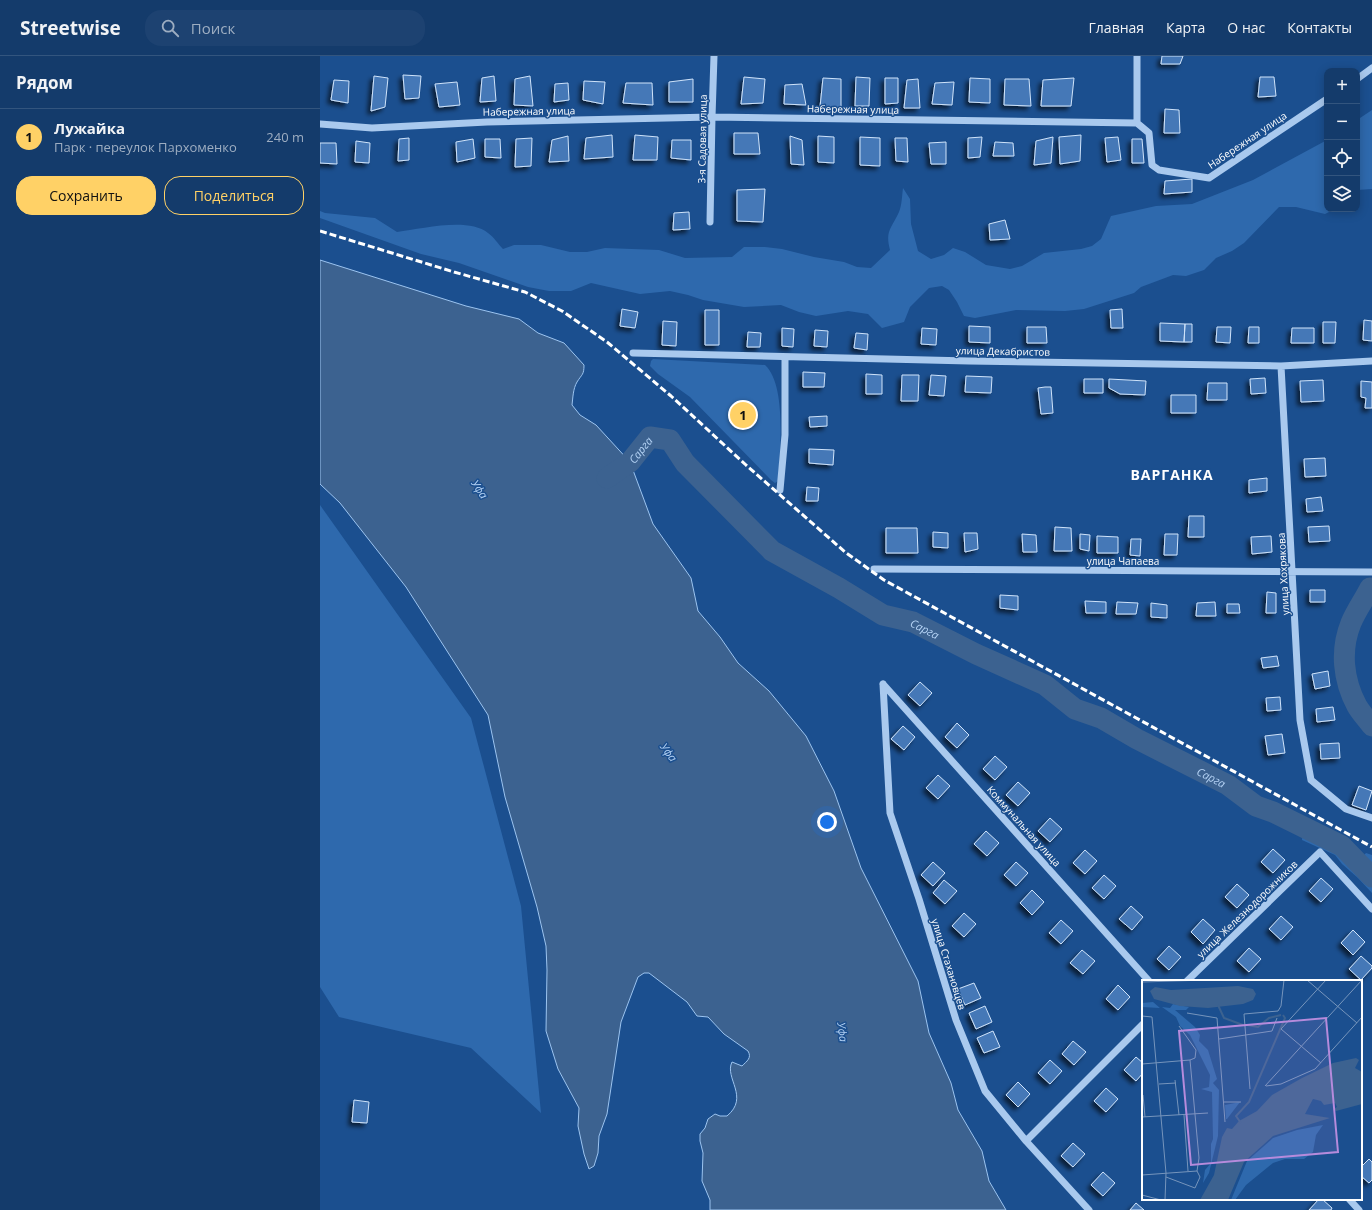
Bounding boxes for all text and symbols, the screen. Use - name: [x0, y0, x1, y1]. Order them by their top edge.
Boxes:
- search box: [145, 10, 425, 46]
- text: Streetwise: [20, 15, 121, 41]
- icon: search: [159, 17, 181, 39]
- text: Поиск: [191, 18, 235, 38]
- text: Главная: [1089, 18, 1144, 37]
- text: Карта: [1166, 18, 1205, 37]
- text: О нас: [1227, 18, 1265, 37]
- text: Контакты: [1287, 18, 1352, 37]
- map controls: [1324, 68, 1360, 212]
- button: +: [1324, 68, 1360, 104]
- text: Рядом: [16, 71, 73, 94]
- street label: 3-я Садовая улица: [694, 94, 710, 184]
- street label: Набережная улица: [807, 101, 899, 117]
- street label: Набережная улица: [483, 103, 575, 119]
- button: −: [1324, 104, 1360, 140]
- street label: Набережная улица: [1205, 108, 1289, 172]
- text: Лужайка: [54, 118, 125, 138]
- text: 1: [25, 128, 33, 146]
- text: 240 m: [266, 128, 304, 146]
- text: Парк · переулок Пархоменко: [54, 138, 237, 156]
- button: locate: [1324, 140, 1360, 176]
- button: Сохранить: [16, 176, 156, 215]
- button: Поделиться: [164, 176, 304, 215]
- button: layers: [1324, 176, 1360, 212]
- street label: улица Декабристов: [956, 343, 1051, 359]
- pin: 1: [730, 400, 756, 430]
- water label: Сарга: [625, 433, 655, 466]
- district label: ВАРГАНКА: [1130, 465, 1214, 484]
- water label: Уфа: [468, 476, 492, 501]
- street label: улица Хохрякова: [1274, 532, 1292, 616]
- street label: улица Чапаева: [1087, 554, 1159, 568]
- water label: Сарга: [908, 615, 942, 642]
- water label: Уфа: [657, 739, 681, 764]
- water label: Сарга: [1195, 763, 1229, 790]
- street label: Коммунальная улица: [984, 783, 1064, 869]
- your location: [817, 812, 837, 832]
- street label: улица Железнодорожников: [1194, 857, 1301, 961]
- street label: улица Стахановцев: [928, 917, 970, 1012]
- inset map: [1142, 980, 1362, 1200]
- water label: Уфа: [834, 1020, 852, 1043]

